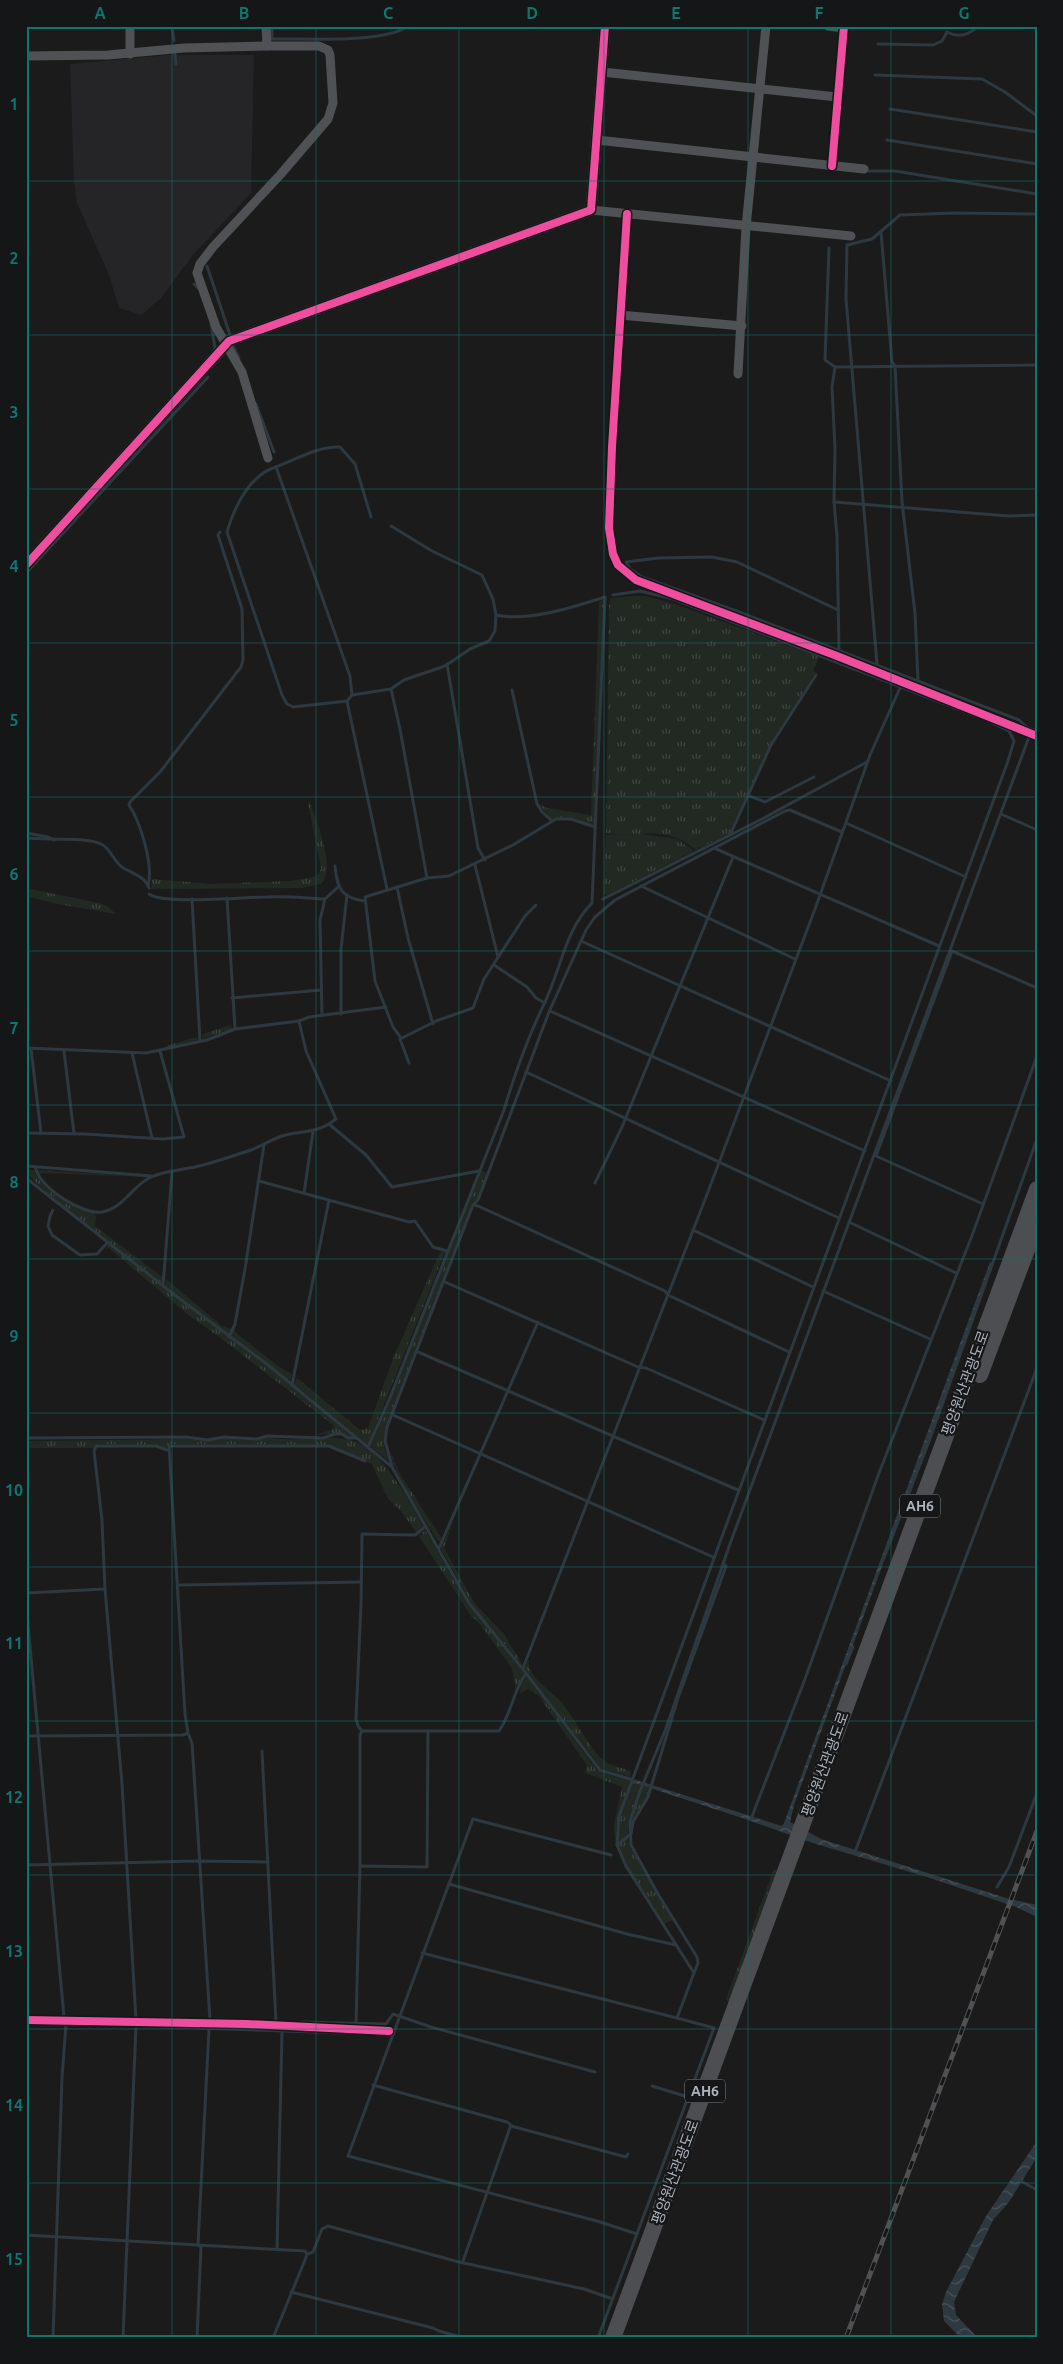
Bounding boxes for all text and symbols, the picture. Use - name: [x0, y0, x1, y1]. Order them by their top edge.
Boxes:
- text: A: [94, 4, 106, 22]
- text: B: [239, 4, 249, 22]
- text: C: [383, 4, 393, 22]
- text: D: [526, 4, 538, 22]
- text: E: [671, 4, 681, 22]
- text: F: [815, 4, 824, 22]
- text: G: [958, 4, 970, 22]
- text: 1: [9, 95, 19, 113]
- text: 2: [9, 249, 19, 267]
- text: 3: [9, 403, 19, 421]
- text: 4: [9, 557, 19, 575]
- text: 5: [9, 711, 19, 729]
- text: 6: [9, 865, 19, 883]
- text: 7: [9, 1019, 19, 1037]
- text: 8: [9, 1173, 19, 1191]
- text: 9: [9, 1327, 19, 1345]
- street label: 평양원산관광도로: [938, 1328, 992, 1438]
- text: 10: [5, 1481, 23, 1499]
- road number: AH6: [900, 1494, 940, 1518]
- text: 11: [5, 1634, 23, 1652]
- street label: 평양원산관광도로: [798, 1709, 852, 1819]
- text: 12: [5, 1788, 23, 1806]
- text: 13: [5, 1942, 23, 1960]
- road number: AH6: [685, 2080, 725, 2102]
- text: 14: [5, 2096, 23, 2114]
- street label: 평양원산관광도로: [648, 2117, 702, 2227]
- text: 15: [5, 2250, 23, 2268]

